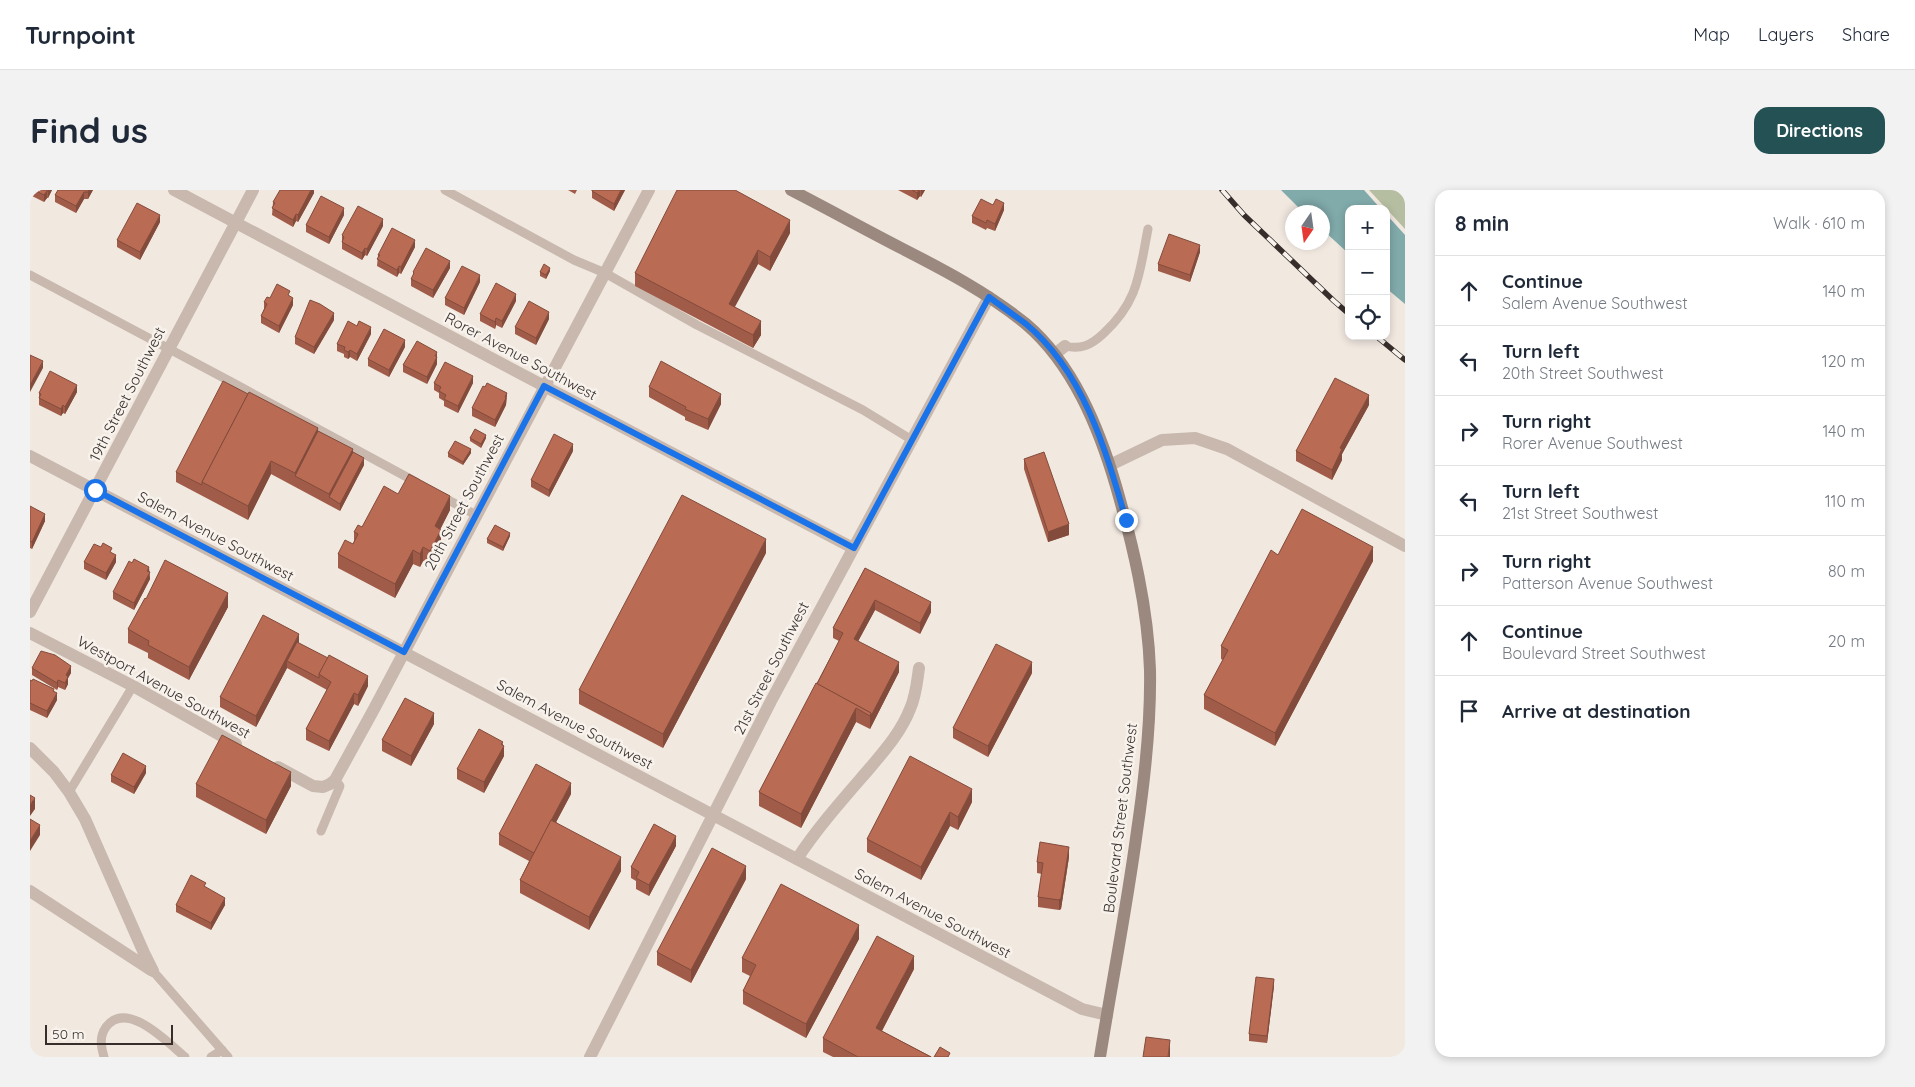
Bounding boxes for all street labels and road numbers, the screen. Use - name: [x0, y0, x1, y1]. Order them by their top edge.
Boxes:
- street label: Rorer Avenue Southwest: [442, 308, 600, 404]
- street label: 19th Street Southwest: [85, 324, 169, 464]
- street label: 20th Street Southwest: [420, 431, 508, 573]
- street label: Salem Avenue Southwest: [135, 487, 297, 585]
- street label: 21st Street Southwest: [729, 598, 813, 738]
- street label: Westport Avenue Southwest: [74, 631, 254, 743]
- street label: Salem Avenue Southwest: [494, 675, 656, 773]
- street label: Boulevard Street Southwest: [1099, 722, 1141, 914]
- street label: Salem Avenue Southwest: [852, 864, 1014, 962]

